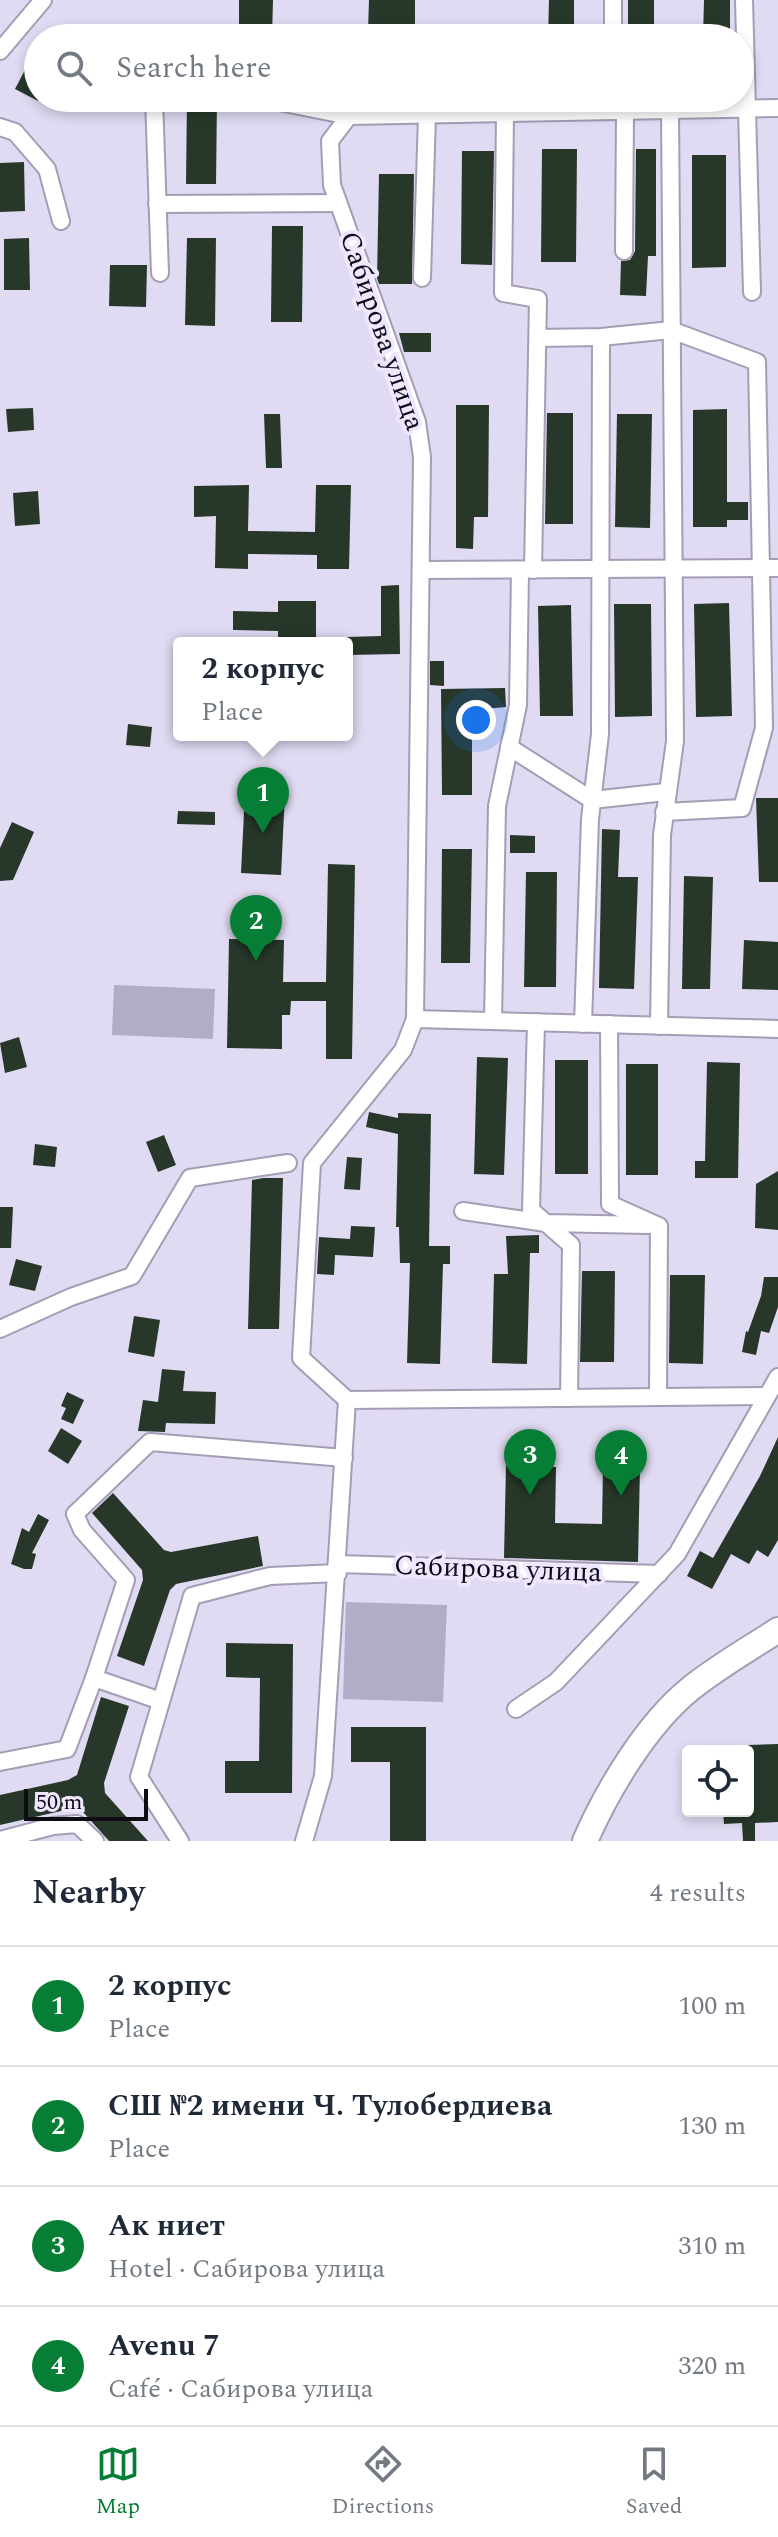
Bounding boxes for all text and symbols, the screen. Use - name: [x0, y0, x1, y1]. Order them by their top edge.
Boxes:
- search box: [24, 24, 754, 112]
- text: Search here: [116, 45, 272, 91]
- icon: search: [52, 46, 96, 90]
- street label: Сабирова улица: [328, 226, 436, 437]
- popup: [173, 637, 353, 741]
- text: 2 корпус: [201, 646, 325, 692]
- text: Place: [201, 692, 263, 732]
- your location: [456, 700, 496, 740]
- pin: 1: [237, 767, 289, 833]
- pin: 2: [230, 895, 282, 961]
- pin: 3: [504, 1429, 556, 1495]
- pin: 4: [595, 1430, 647, 1496]
- street label: Сабирова улица: [393, 1544, 603, 1594]
- map controls: [682, 1745, 754, 1817]
- button: locate: [682, 1745, 754, 1817]
- scale bar: [24, 1785, 148, 1821]
- text: 50 m: [36, 1786, 82, 1819]
- text: Nearby: [32, 1867, 145, 1919]
- text: 4 results: [650, 1873, 746, 1913]
- text: 2 корпус: [108, 1963, 231, 2009]
- text: 1: [51, 1986, 65, 2026]
- text: 100 m: [678, 1986, 746, 2026]
- text: Place: [108, 2009, 170, 2049]
- text: СШ №2 имени Ч. Тулобердиева: [108, 2083, 552, 2129]
- text: 2: [51, 2106, 65, 2146]
- text: 130 m: [678, 2106, 746, 2146]
- text: Place: [108, 2129, 170, 2169]
- text: Ак ниет: [108, 2203, 225, 2249]
- text: 3: [51, 2226, 65, 2266]
- text: 310 m: [678, 2226, 746, 2266]
- text: Hotel · Сабирова улица: [108, 2249, 385, 2289]
- text: Avenu 7: [108, 2323, 220, 2369]
- text: 4: [51, 2346, 65, 2386]
- text: 320 m: [678, 2346, 746, 2386]
- text: Café · Сабирова улица: [108, 2369, 374, 2409]
- tab: Map: [96, 2442, 140, 2523]
- tab: Directions: [332, 2442, 434, 2523]
- tab: Saved: [626, 2442, 682, 2523]

